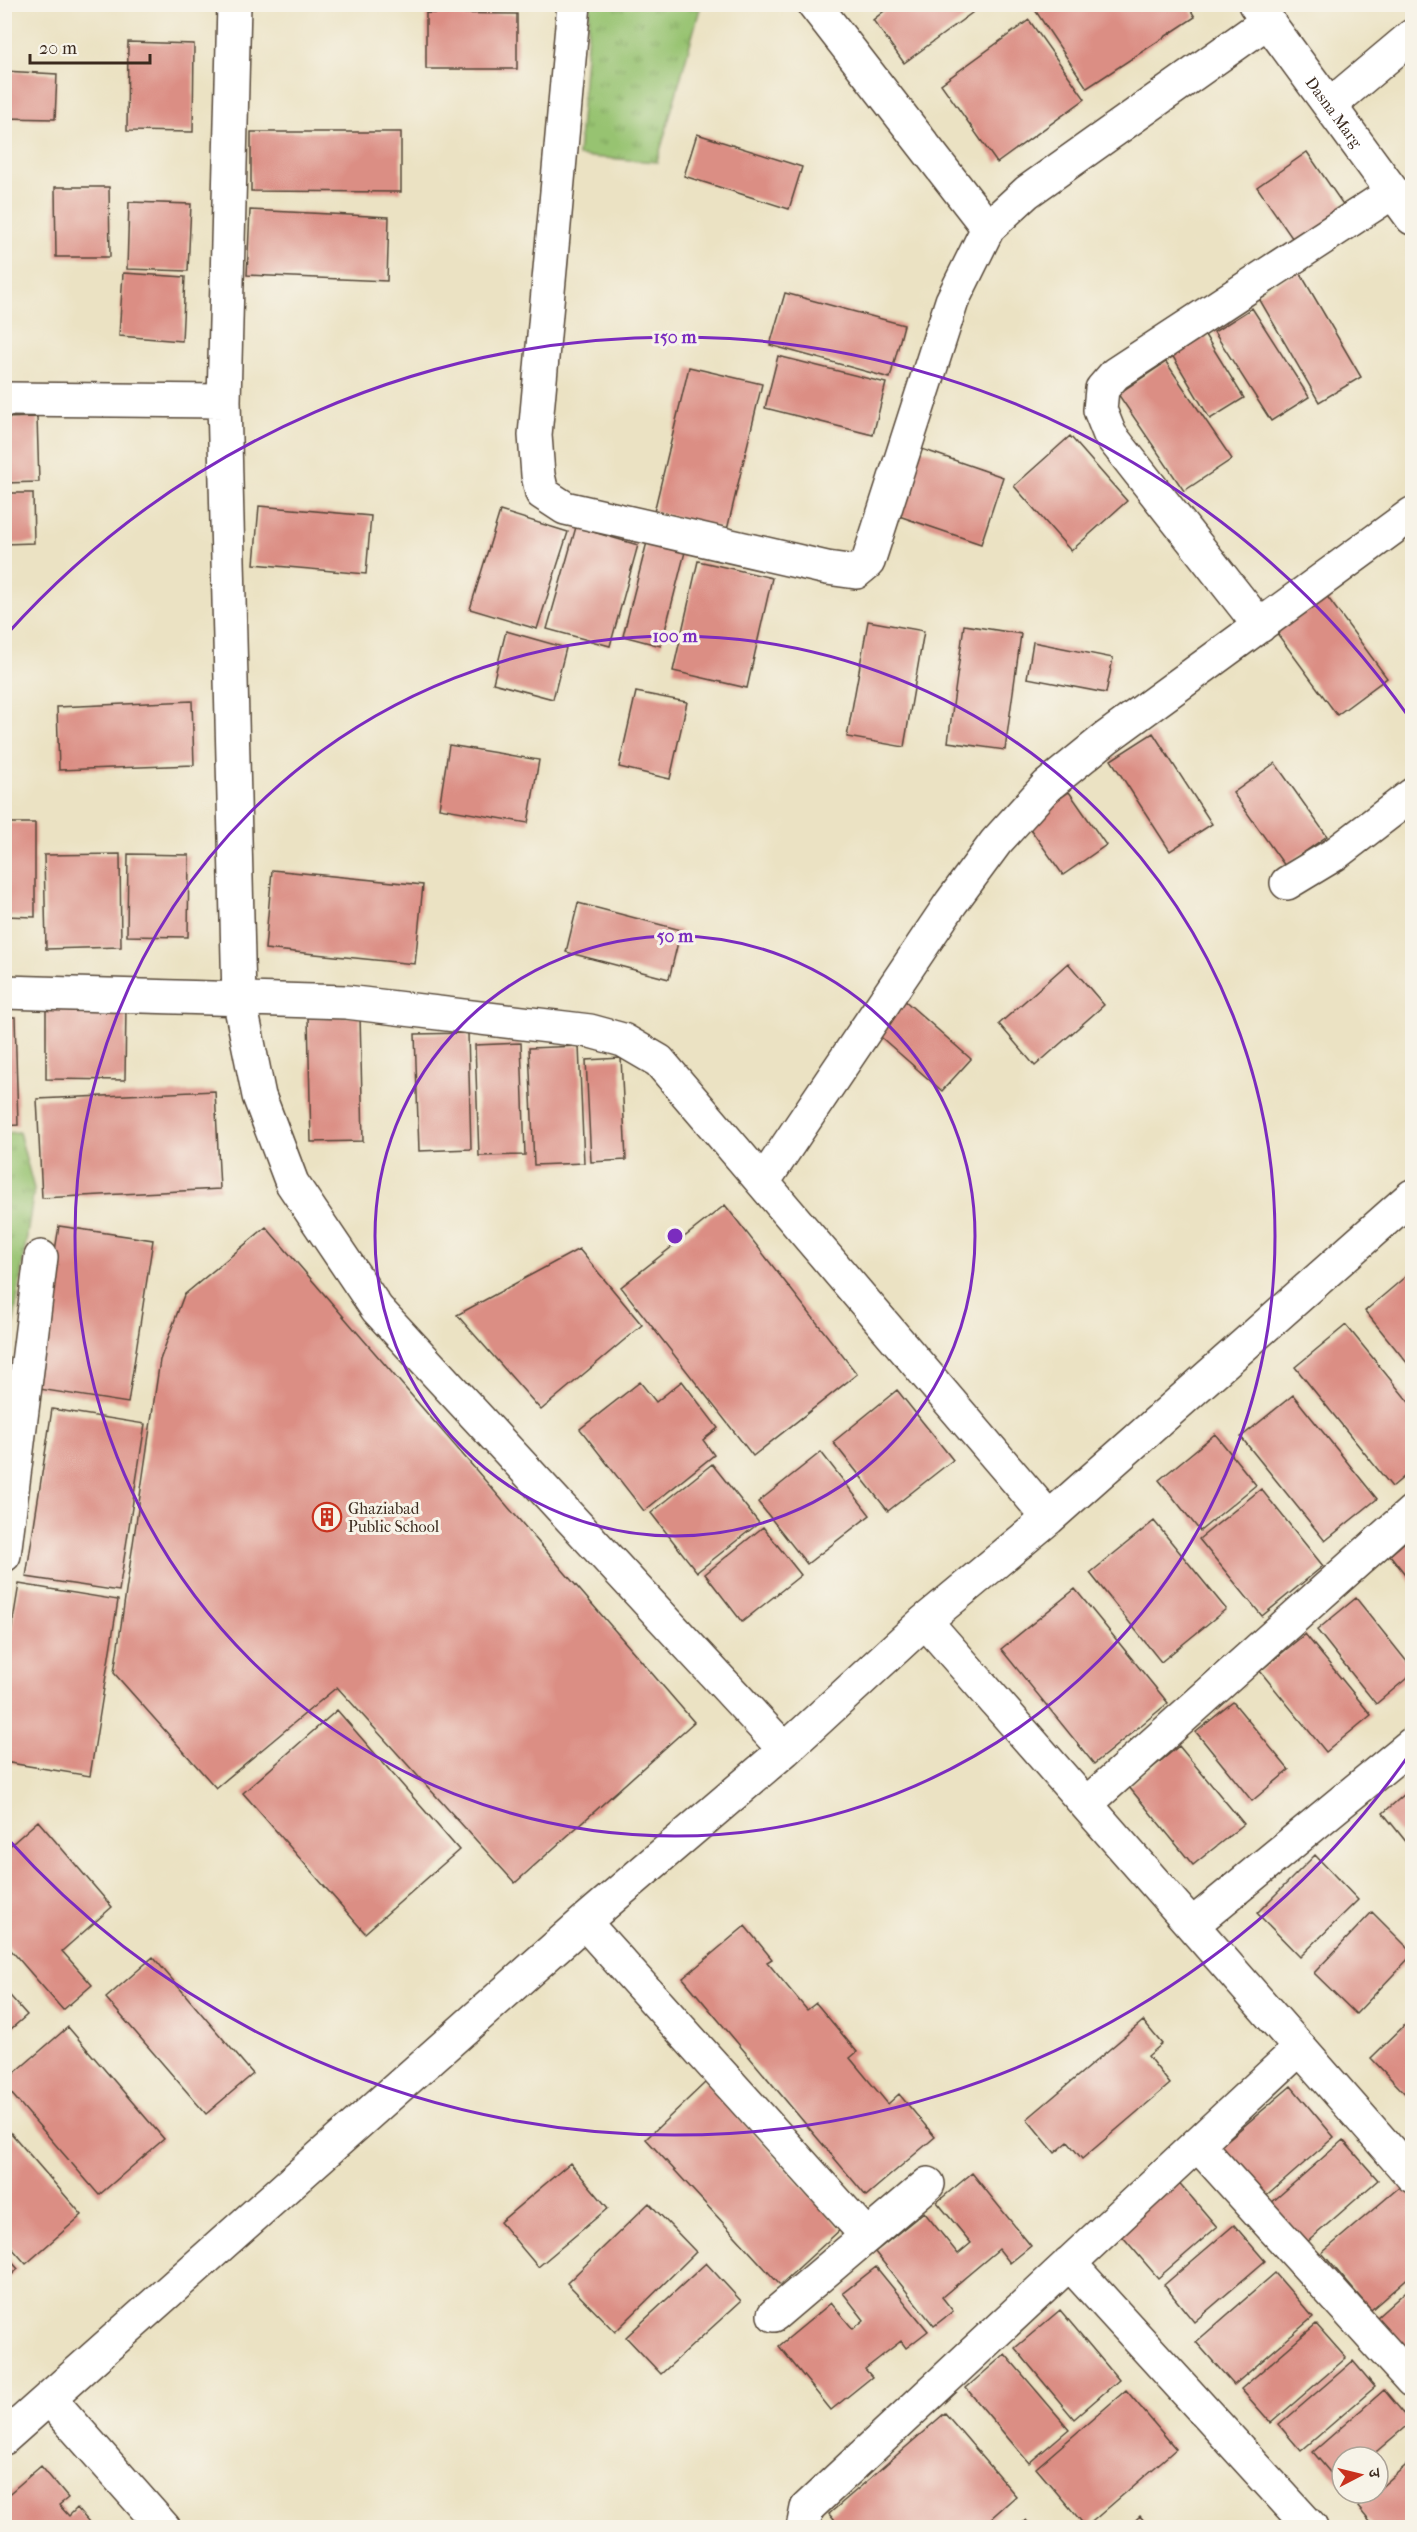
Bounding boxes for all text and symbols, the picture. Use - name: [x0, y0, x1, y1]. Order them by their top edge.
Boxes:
- scale bar: [30, 27, 150, 65]
- text: 20 m: [39, 38, 77, 59]
- street label: Dasna Marg: [1302, 73, 1367, 151]
- text: 150 m: [654, 327, 697, 348]
- text: 100 m: [652, 626, 699, 647]
- text: 50 m: [657, 926, 694, 947]
- centre of rings: [665, 1226, 685, 1246]
- place label: Ghaziabad Public School: [348, 1499, 440, 1536]
- building icon: Ghaziabad Public School: [311, 1501, 343, 1533]
- north arrow: [1330, 2445, 1390, 2505]
- text: उ: [1364, 2467, 1385, 2480]

